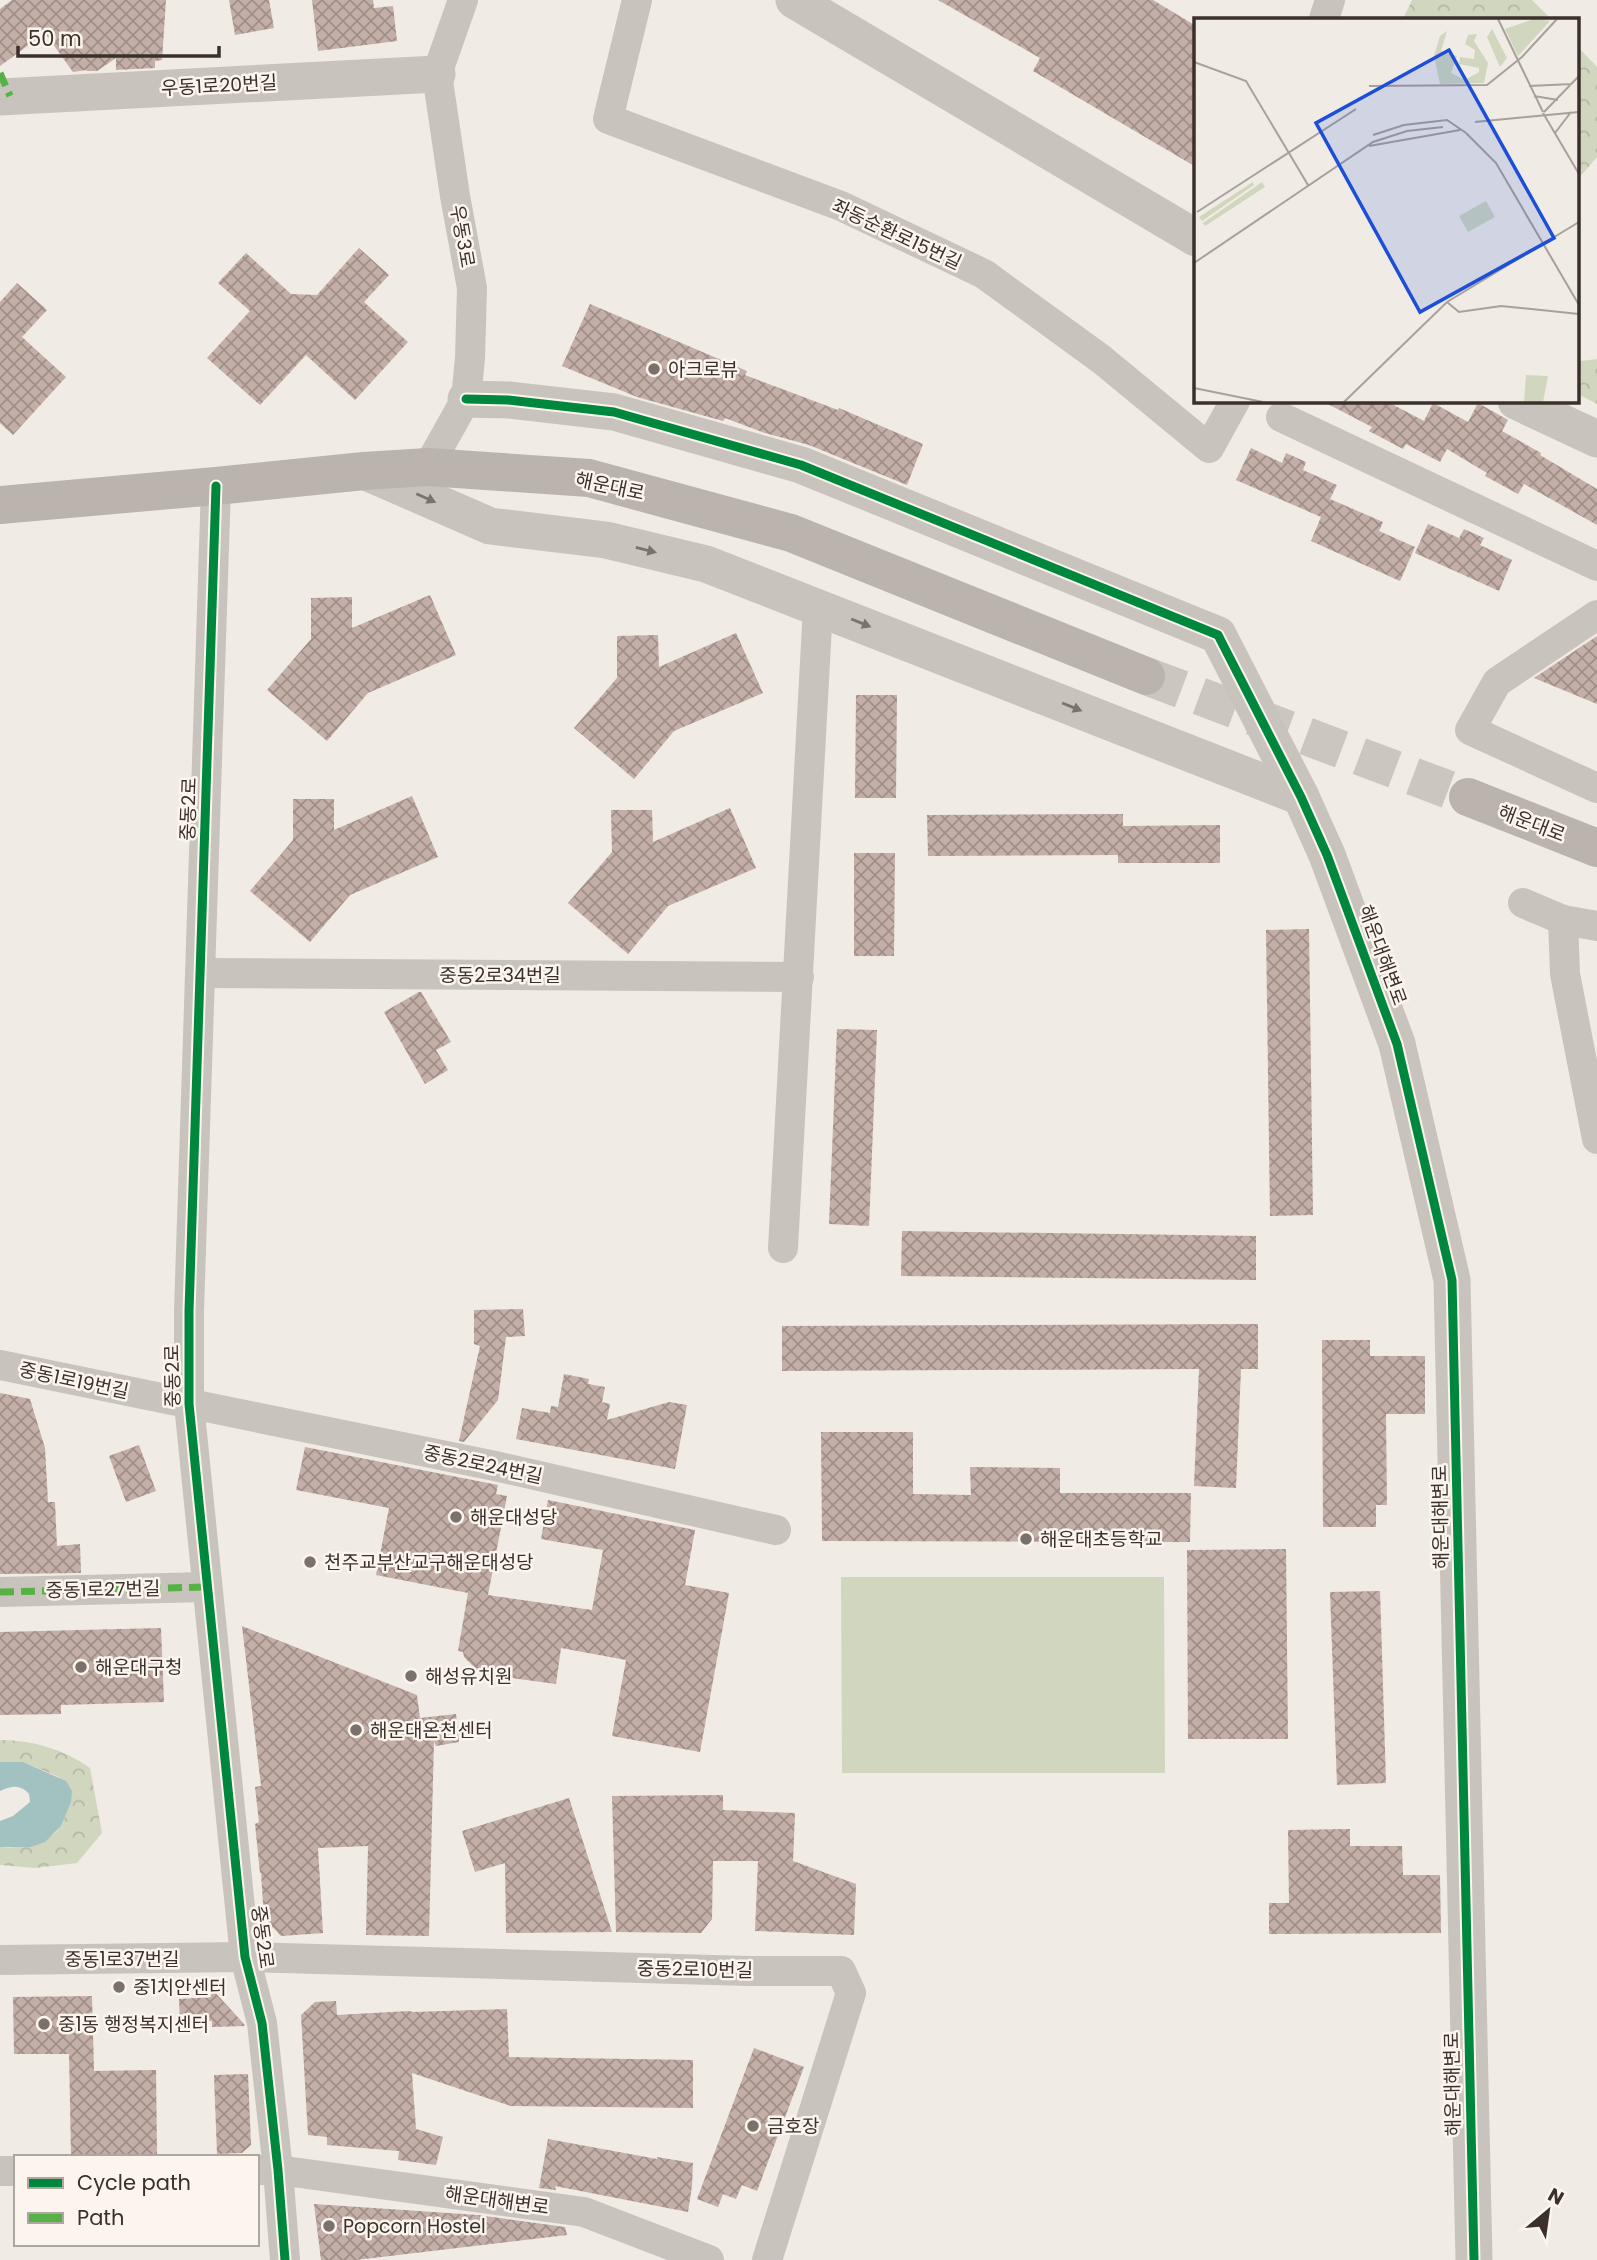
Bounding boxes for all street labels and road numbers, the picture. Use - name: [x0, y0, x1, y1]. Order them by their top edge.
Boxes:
- street label: 우동1로20번길: [160, 69, 278, 102]
- street label: 좌동순환로15번길: [827, 193, 966, 276]
- street label: 우동3로: [444, 202, 481, 270]
- street label: 해운대로: [573, 466, 647, 507]
- street label: 중동2로: [174, 777, 203, 841]
- street label: 해운대로: [1494, 798, 1569, 849]
- street label: 해운대해변로: [1352, 901, 1413, 1009]
- street label: 중동2로34번길: [439, 962, 561, 989]
- street label: 중동2로: [158, 1344, 187, 1408]
- street label: 중동1로19번길: [17, 1356, 131, 1405]
- street label: 중동2로24번길: [421, 1439, 545, 1490]
- street label: 해운대해변로: [1426, 1464, 1455, 1570]
- street label: 중동1로27번길: [45, 1575, 161, 1604]
- street label: 중동2로: [245, 1904, 280, 1970]
- street label: 중동1로37번길: [64, 1946, 180, 1973]
- street label: 중동2로10번길: [637, 1955, 753, 1984]
- street label: 해운대해변로: [1438, 2031, 1467, 2137]
- street label: 해운대해변로: [443, 2180, 551, 2221]

